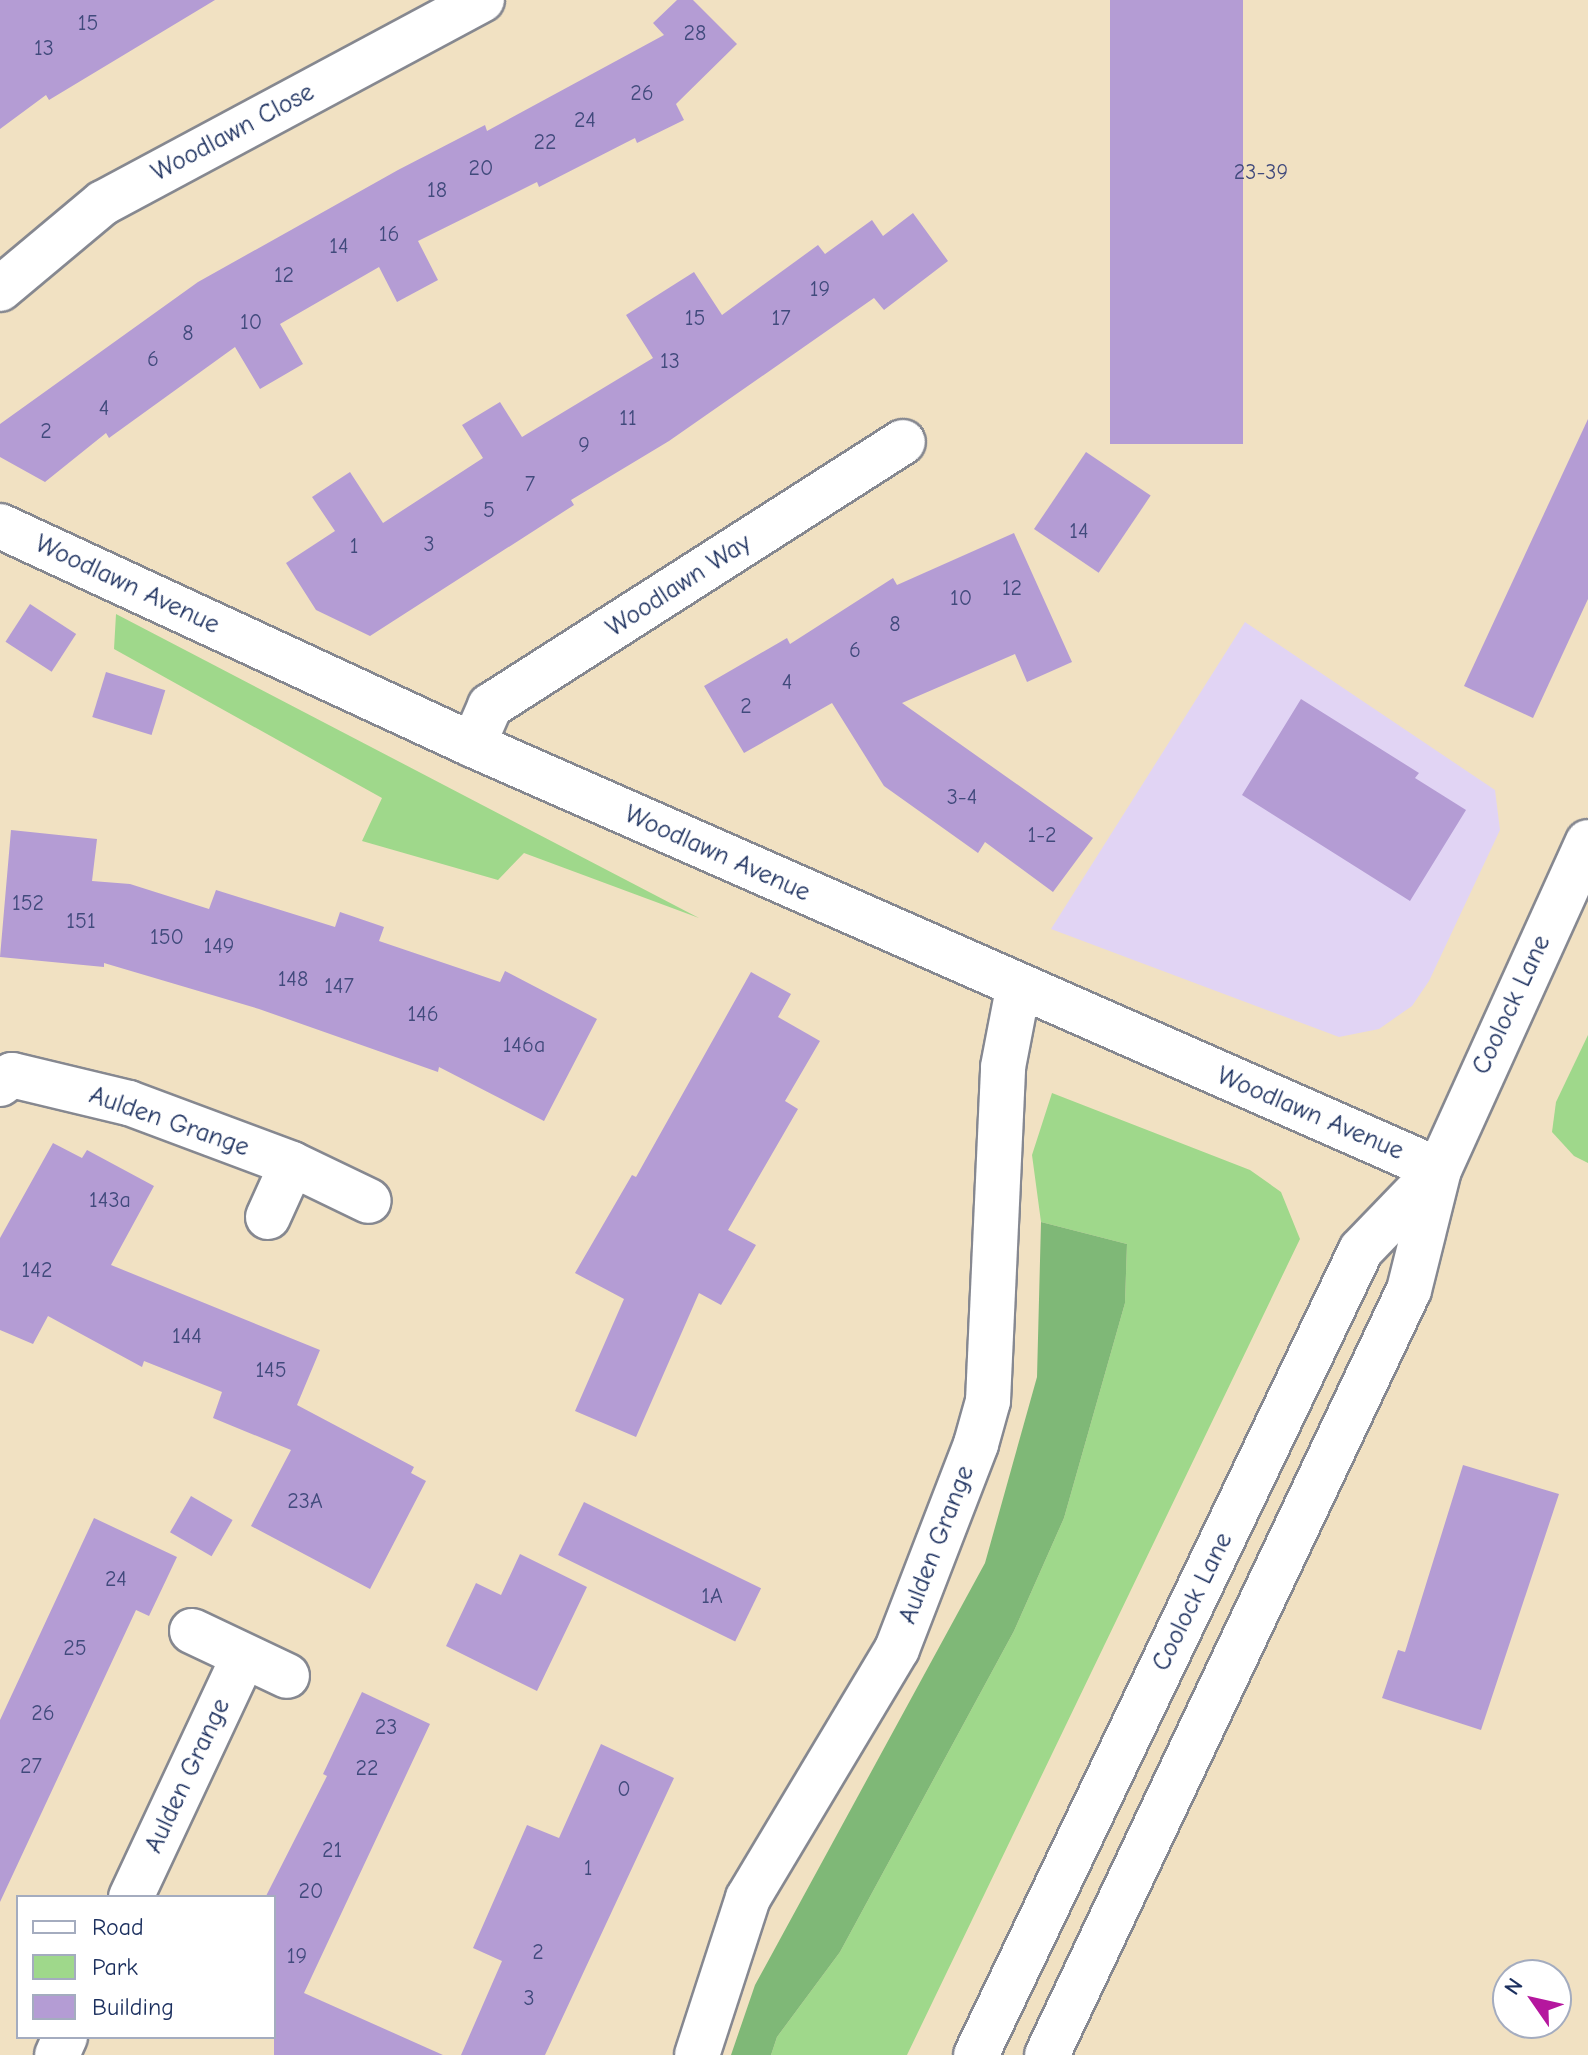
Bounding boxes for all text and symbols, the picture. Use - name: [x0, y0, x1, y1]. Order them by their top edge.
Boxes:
- house number: 15: [78, 11, 98, 37]
- house number: 28: [684, 21, 706, 47]
- house number: 13: [34, 36, 54, 62]
- street label: Woodlawn Close: [146, 77, 320, 189]
- house number: 26: [630, 81, 654, 107]
- house number: 24: [574, 108, 596, 134]
- house number: 22: [533, 130, 557, 156]
- house number: 20: [469, 156, 493, 182]
- house number: 23-39: [1234, 160, 1288, 186]
- house number: 18: [427, 178, 447, 204]
- house number: 16: [379, 222, 399, 248]
- house number: 14: [329, 234, 349, 260]
- house number: 12: [274, 263, 294, 289]
- house number: 19: [810, 277, 830, 303]
- house number: 15: [685, 306, 705, 332]
- house number: 17: [771, 306, 791, 332]
- house number: 10: [240, 310, 262, 336]
- house number: 8: [182, 321, 194, 347]
- house number: 6: [147, 347, 159, 373]
- house number: 13: [660, 349, 680, 375]
- house number: 4: [99, 396, 109, 422]
- house number: 11: [619, 406, 637, 432]
- house number: 2: [40, 419, 52, 445]
- house number: 9: [578, 433, 590, 459]
- house number: 7: [525, 472, 535, 498]
- house number: 5: [483, 498, 495, 524]
- house number: 14: [1069, 519, 1089, 545]
- street label: Woodlawn Way: [601, 528, 757, 644]
- street label: Woodlawn Avenue: [30, 529, 224, 641]
- house number: 3: [423, 532, 435, 558]
- house number: 1: [350, 534, 358, 560]
- house number: 12: [1002, 576, 1022, 602]
- house number: 10: [950, 586, 972, 612]
- house number: 8: [889, 612, 901, 638]
- house number: 6: [849, 638, 861, 664]
- house number: 4: [782, 670, 792, 696]
- house number: 2: [740, 694, 752, 720]
- house number: 3-4: [947, 785, 977, 811]
- street label: Woodlawn Avenue: [619, 799, 815, 909]
- house number: 1-2: [1027, 823, 1057, 849]
- house number: 152: [12, 891, 44, 917]
- house number: 151: [66, 909, 96, 935]
- house number: 150: [150, 925, 184, 951]
- street label: Coolock Lane: [1466, 930, 1558, 1080]
- house number: 149: [204, 934, 234, 960]
- house number: 148: [278, 967, 308, 993]
- house number: 147: [324, 974, 354, 1000]
- house number: 146: [407, 1002, 439, 1028]
- house number: 146a: [503, 1033, 545, 1059]
- street label: Woodlawn Avenue: [1212, 1061, 1408, 1167]
- street label: Aulden Grange: [85, 1080, 253, 1164]
- house number: 143a: [89, 1188, 131, 1214]
- house number: 142: [22, 1258, 52, 1284]
- house number: 144: [172, 1324, 202, 1350]
- house number: 145: [255, 1358, 287, 1384]
- street label: Aulden Grange: [893, 1461, 981, 1629]
- house number: 23A: [287, 1489, 323, 1515]
- street label: Coolock Lane: [1146, 1528, 1240, 1676]
- house number: 24: [105, 1567, 127, 1593]
- house number: 1A: [701, 1584, 723, 1610]
- house number: 25: [63, 1636, 87, 1662]
- street label: Aulden Grange: [139, 1694, 237, 1858]
- house number: 26: [31, 1701, 55, 1727]
- house number: 23: [375, 1715, 397, 1741]
- house number: 27: [20, 1754, 42, 1780]
- house number: 22: [355, 1756, 379, 1782]
- house number: 0: [617, 1777, 631, 1803]
- house number: 21: [322, 1838, 342, 1864]
- house number: 1: [584, 1856, 592, 1882]
- house number: 20: [299, 1879, 323, 1905]
- legend: [16, 1895, 276, 2039]
- text: Road: [92, 1913, 144, 1941]
- house number: 2: [532, 1940, 544, 1966]
- house number: 19: [287, 1944, 307, 1970]
- text: Park: [92, 1953, 138, 1981]
- north arrow: [1492, 1959, 1572, 2039]
- text: N: [1499, 1973, 1529, 2000]
- house number: 3: [523, 1986, 535, 2012]
- text: Building: [92, 1993, 174, 2021]

